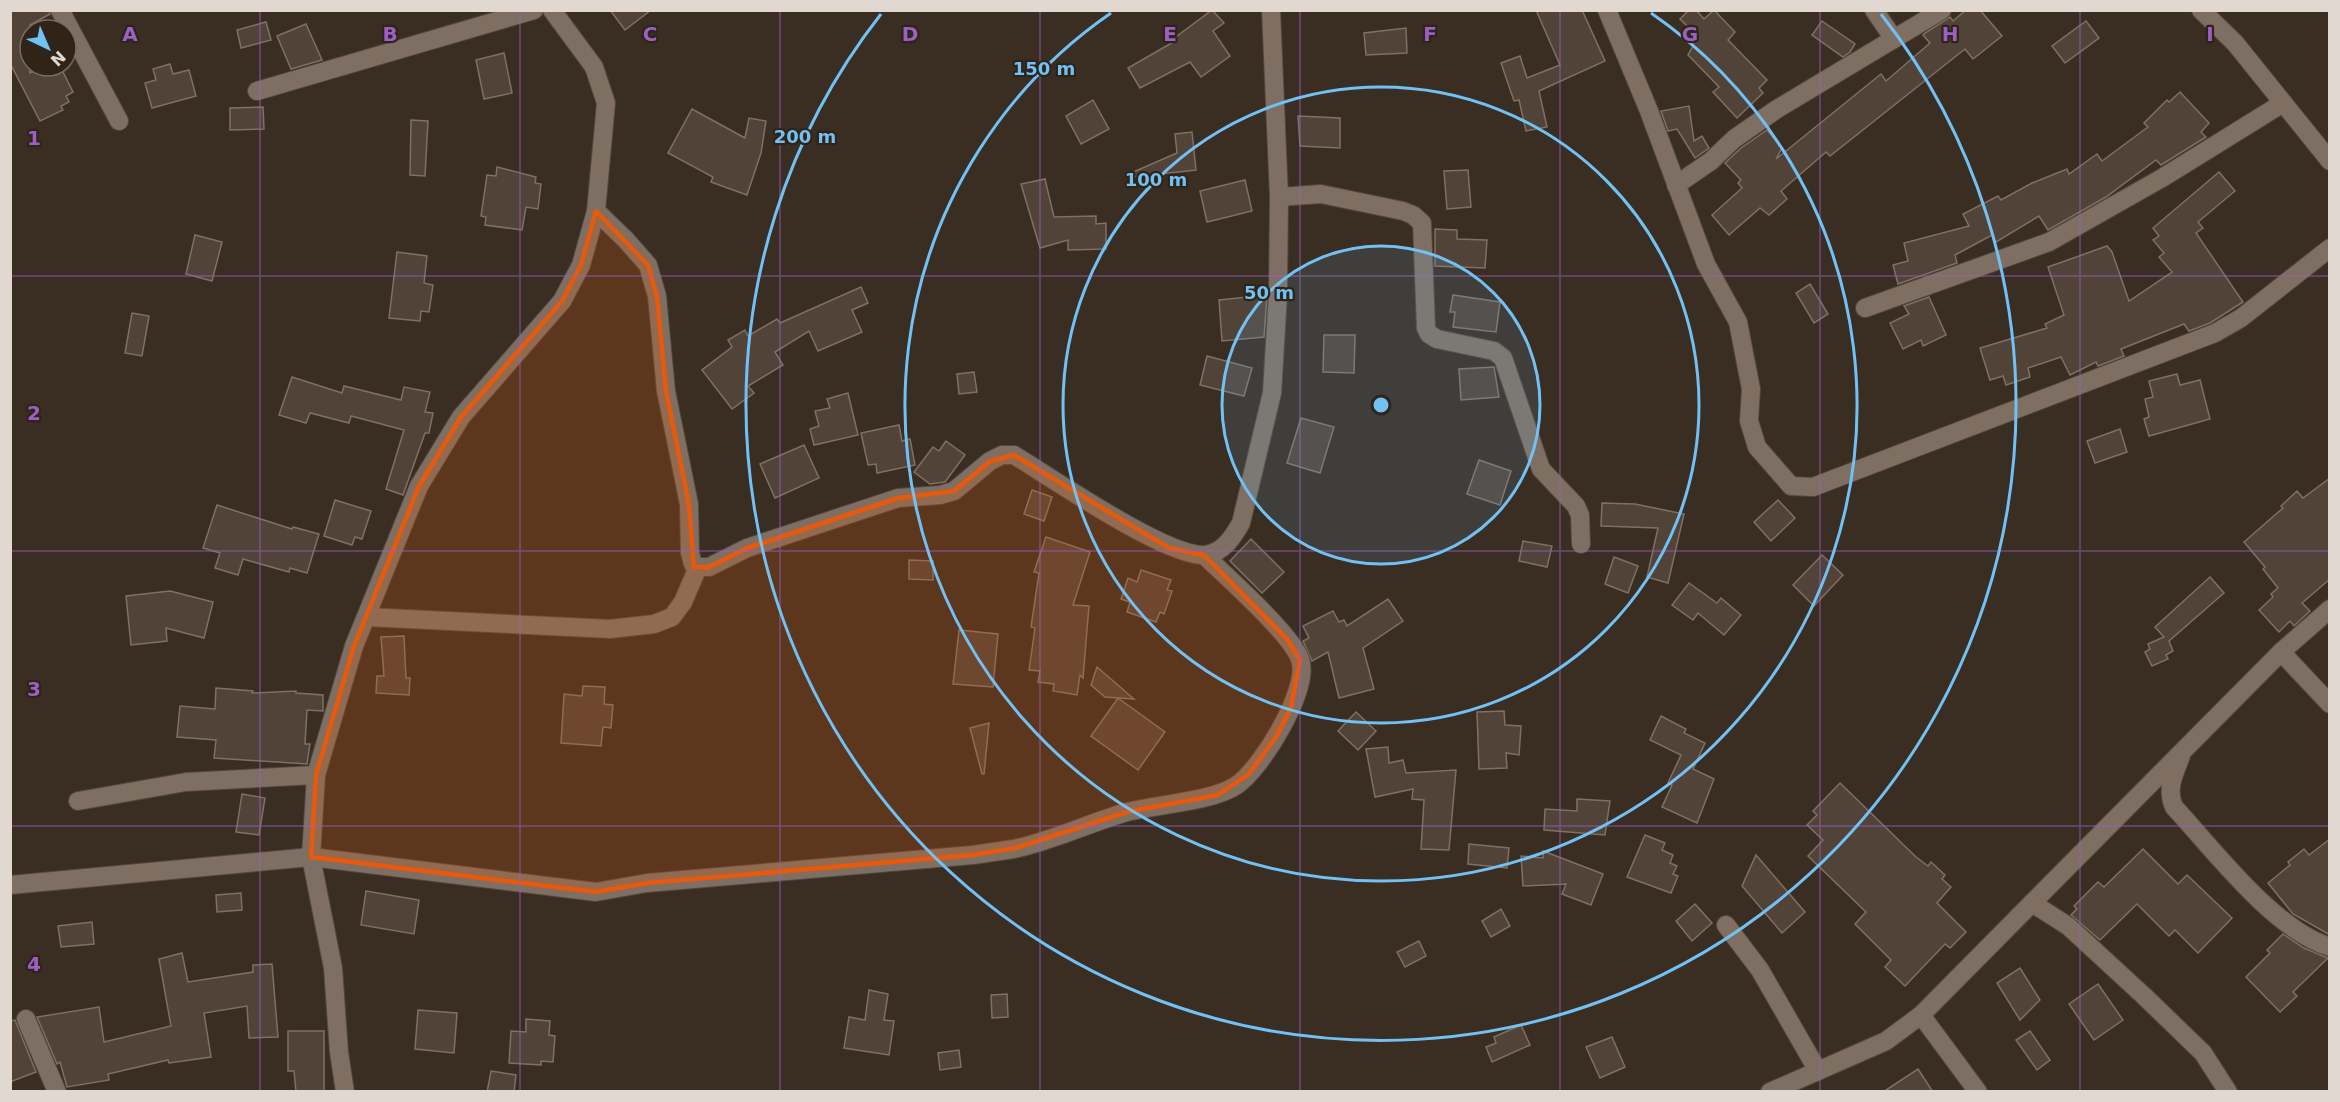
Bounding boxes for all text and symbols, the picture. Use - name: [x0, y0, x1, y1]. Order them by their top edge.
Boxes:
- north arrow: [18, 18, 78, 78]
- text: A: [122, 22, 138, 46]
- text: B: [382, 22, 398, 46]
- text: C: [643, 22, 657, 46]
- text: D: [902, 22, 918, 46]
- text: E: [1163, 22, 1177, 46]
- text: F: [1423, 22, 1437, 46]
- text: G: [1682, 22, 1698, 46]
- text: H: [1942, 22, 1958, 46]
- text: I: [2206, 22, 2214, 46]
- text: N: [47, 47, 69, 70]
- text: 150 m: [1013, 58, 1075, 79]
- text: 1: [27, 126, 41, 150]
- text: 200 m: [774, 126, 836, 147]
- text: 100 m: [1125, 169, 1187, 190]
- text: 50 m: [1244, 282, 1294, 303]
- centre of rings: [1371, 395, 1391, 415]
- text: 2: [27, 401, 41, 425]
- text: 3: [27, 677, 41, 701]
- text: 4: [27, 952, 41, 976]

